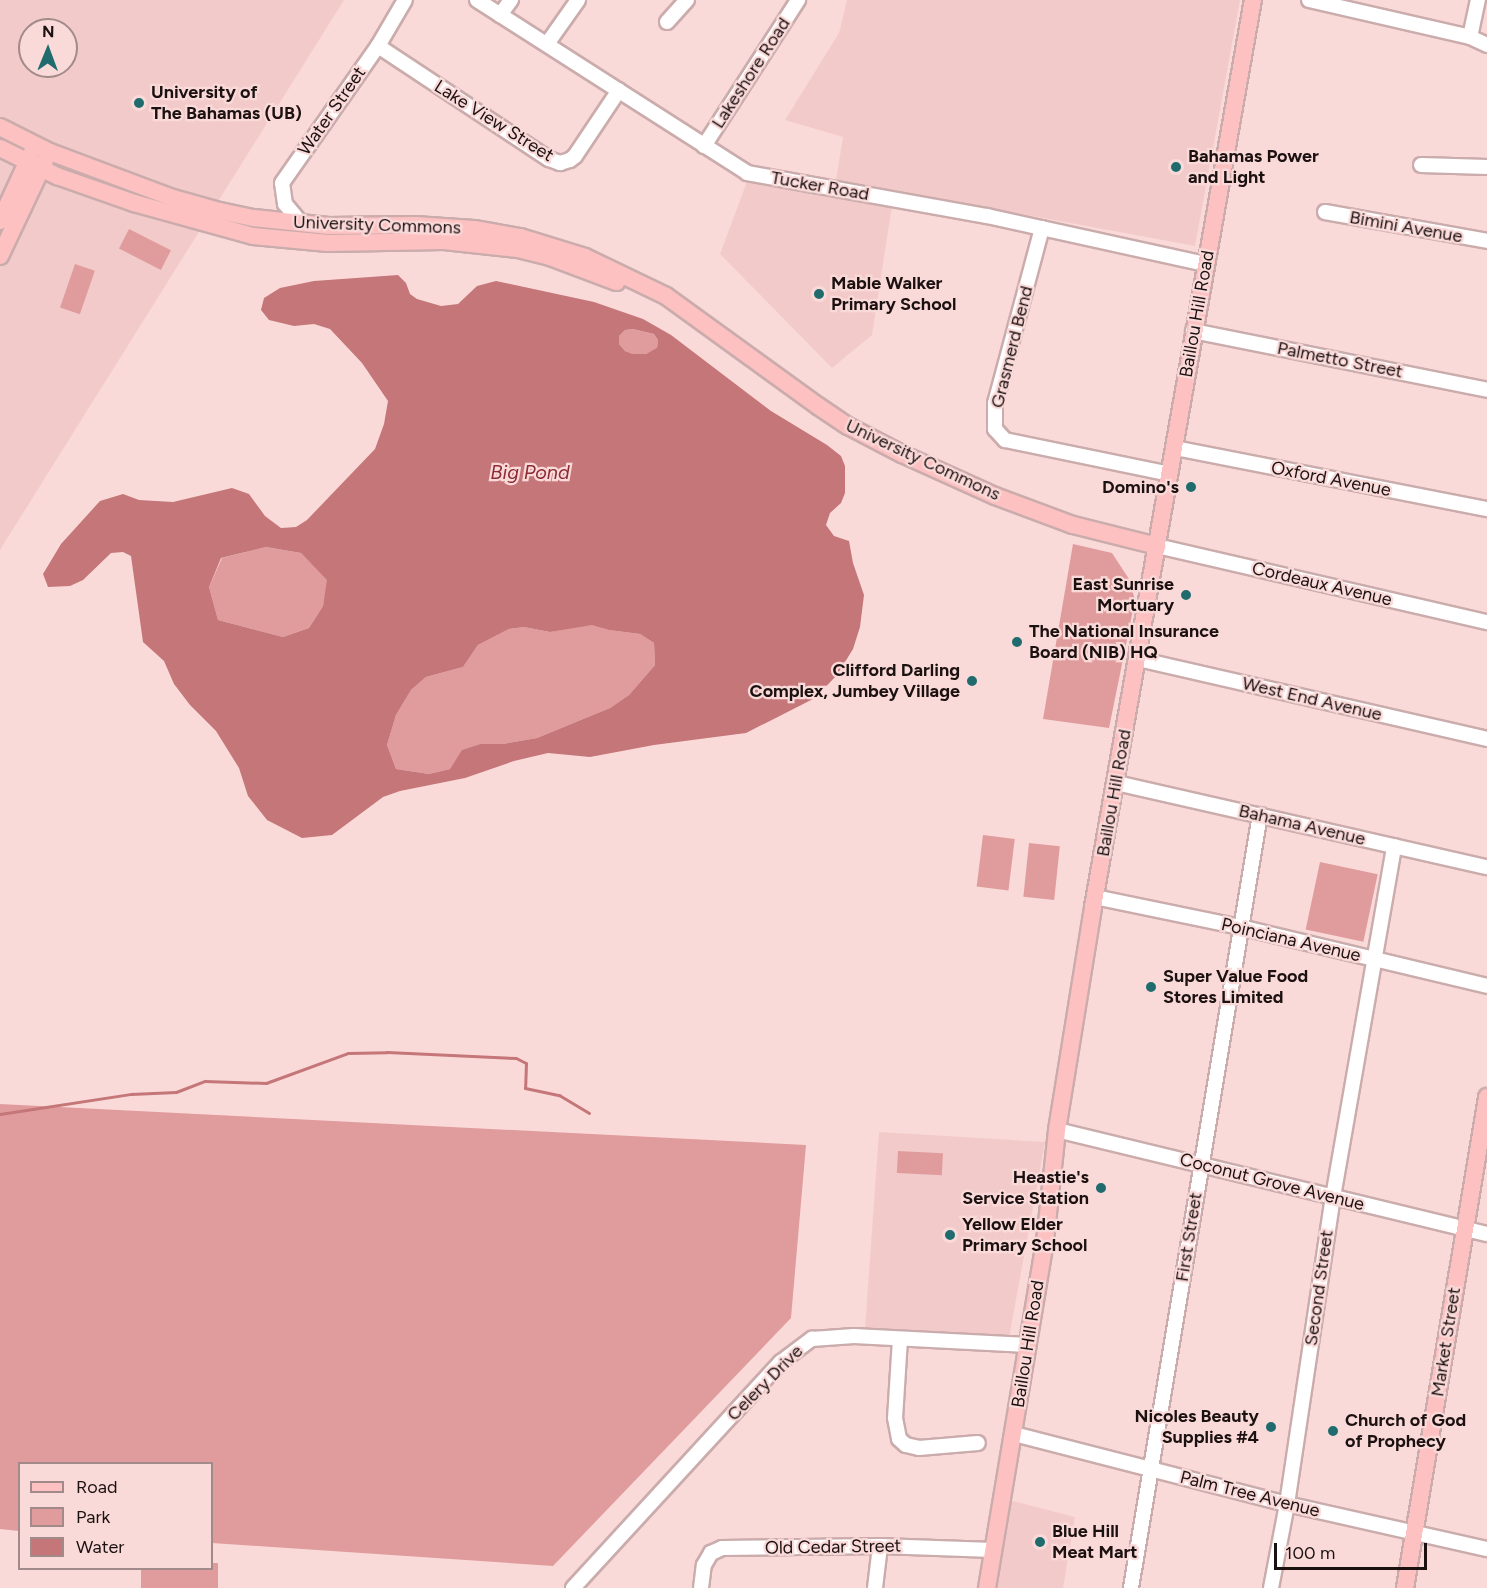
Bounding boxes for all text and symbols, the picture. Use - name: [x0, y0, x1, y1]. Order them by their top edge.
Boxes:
- street label: Lakeshore Road: [707, 14, 795, 132]
- north arrow: [18, 18, 78, 78]
- text: N: [42, 22, 55, 41]
- street label: Water Street: [294, 63, 370, 159]
- street label: Lake View Street: [430, 76, 558, 166]
- place label: University of The Bahamas (UB): [151, 82, 302, 124]
- marker: University of The Bahamas (UB): [132, 96, 146, 110]
- place label: Bahamas Power and Light: [1188, 146, 1319, 188]
- marker: Bahamas Power and Light: [1169, 160, 1183, 174]
- street label: Tucker Road: [769, 167, 871, 205]
- street label: Bimini Avenue: [1348, 206, 1464, 248]
- street label: University Commons: [293, 211, 461, 239]
- street label: Baillou Hill Road: [1175, 249, 1219, 379]
- place label: Mable Walker Primary School: [831, 273, 956, 316]
- street label: Grasmerd Bend: [986, 284, 1038, 410]
- marker: Mable Walker Primary School: [812, 287, 826, 301]
- street label: Palmetto Street: [1275, 337, 1405, 383]
- street label: University Commons: [842, 415, 1004, 505]
- street label: Oxford Avenue: [1269, 457, 1393, 501]
- water label: Big Pond: [490, 460, 570, 484]
- place label: Domino's: [1102, 476, 1179, 498]
- marker: Domino's: [1184, 480, 1198, 494]
- street label: Cordeaux Avenue: [1250, 557, 1394, 611]
- place label: East Sunrise Mortuary: [1073, 574, 1174, 616]
- marker: East Sunrise Mortuary: [1179, 588, 1193, 602]
- place label: The National Insurance Board (NIB) HQ: [1029, 621, 1219, 664]
- marker: The National Insurance Board (NIB) HQ: [1010, 635, 1024, 649]
- place label: Clifford Darling Complex, Jumbey Village: [750, 660, 960, 702]
- street label: West End Avenue: [1240, 672, 1384, 726]
- marker: Clifford Darling Complex, Jumbey Village: [965, 674, 979, 688]
- street label: Baillou Hill Road: [1092, 728, 1136, 858]
- street label: Bahama Avenue: [1237, 800, 1367, 850]
- street label: Poinciana Avenue: [1219, 913, 1363, 967]
- place label: Super Value Food Stores Limited: [1163, 966, 1308, 1008]
- marker: Super Value Food Stores Limited: [1144, 980, 1158, 994]
- street label: Coconut Grove Avenue: [1178, 1149, 1366, 1215]
- place label: Heastie's Service Station: [962, 1167, 1089, 1210]
- marker: Heastie's Service Station: [1094, 1181, 1108, 1195]
- street label: First Street: [1171, 1191, 1207, 1283]
- place label: Yellow Elder Primary School: [962, 1214, 1087, 1256]
- marker: Yellow Elder Primary School: [943, 1228, 957, 1242]
- street label: Second Street: [1300, 1229, 1338, 1347]
- street label: Baillou Hill Road: [1007, 1279, 1049, 1409]
- street label: Market Street: [1427, 1286, 1465, 1398]
- street label: Celery Drive: [723, 1341, 807, 1425]
- place label: Nicoles Beauty Supplies #4: [1135, 1406, 1259, 1448]
- place label: Church of God of Prophecy: [1345, 1410, 1466, 1452]
- marker: Nicoles Beauty Supplies #4: [1264, 1420, 1278, 1434]
- marker: Church of God of Prophecy: [1326, 1424, 1340, 1438]
- legend: [18, 1462, 213, 1570]
- street label: Palm Tree Avenue: [1178, 1466, 1322, 1522]
- text: Road: [76, 1476, 117, 1498]
- text: Park: [76, 1506, 110, 1528]
- place label: Blue Hill Meat Mart: [1052, 1521, 1138, 1564]
- scale bar: [1277, 1531, 1430, 1569]
- street label: Old Cedar Street: [765, 1535, 901, 1559]
- marker: Blue Hill Meat Mart: [1033, 1535, 1047, 1549]
- text: Water: [76, 1536, 124, 1558]
- text: 100 m: [1285, 1542, 1335, 1564]

